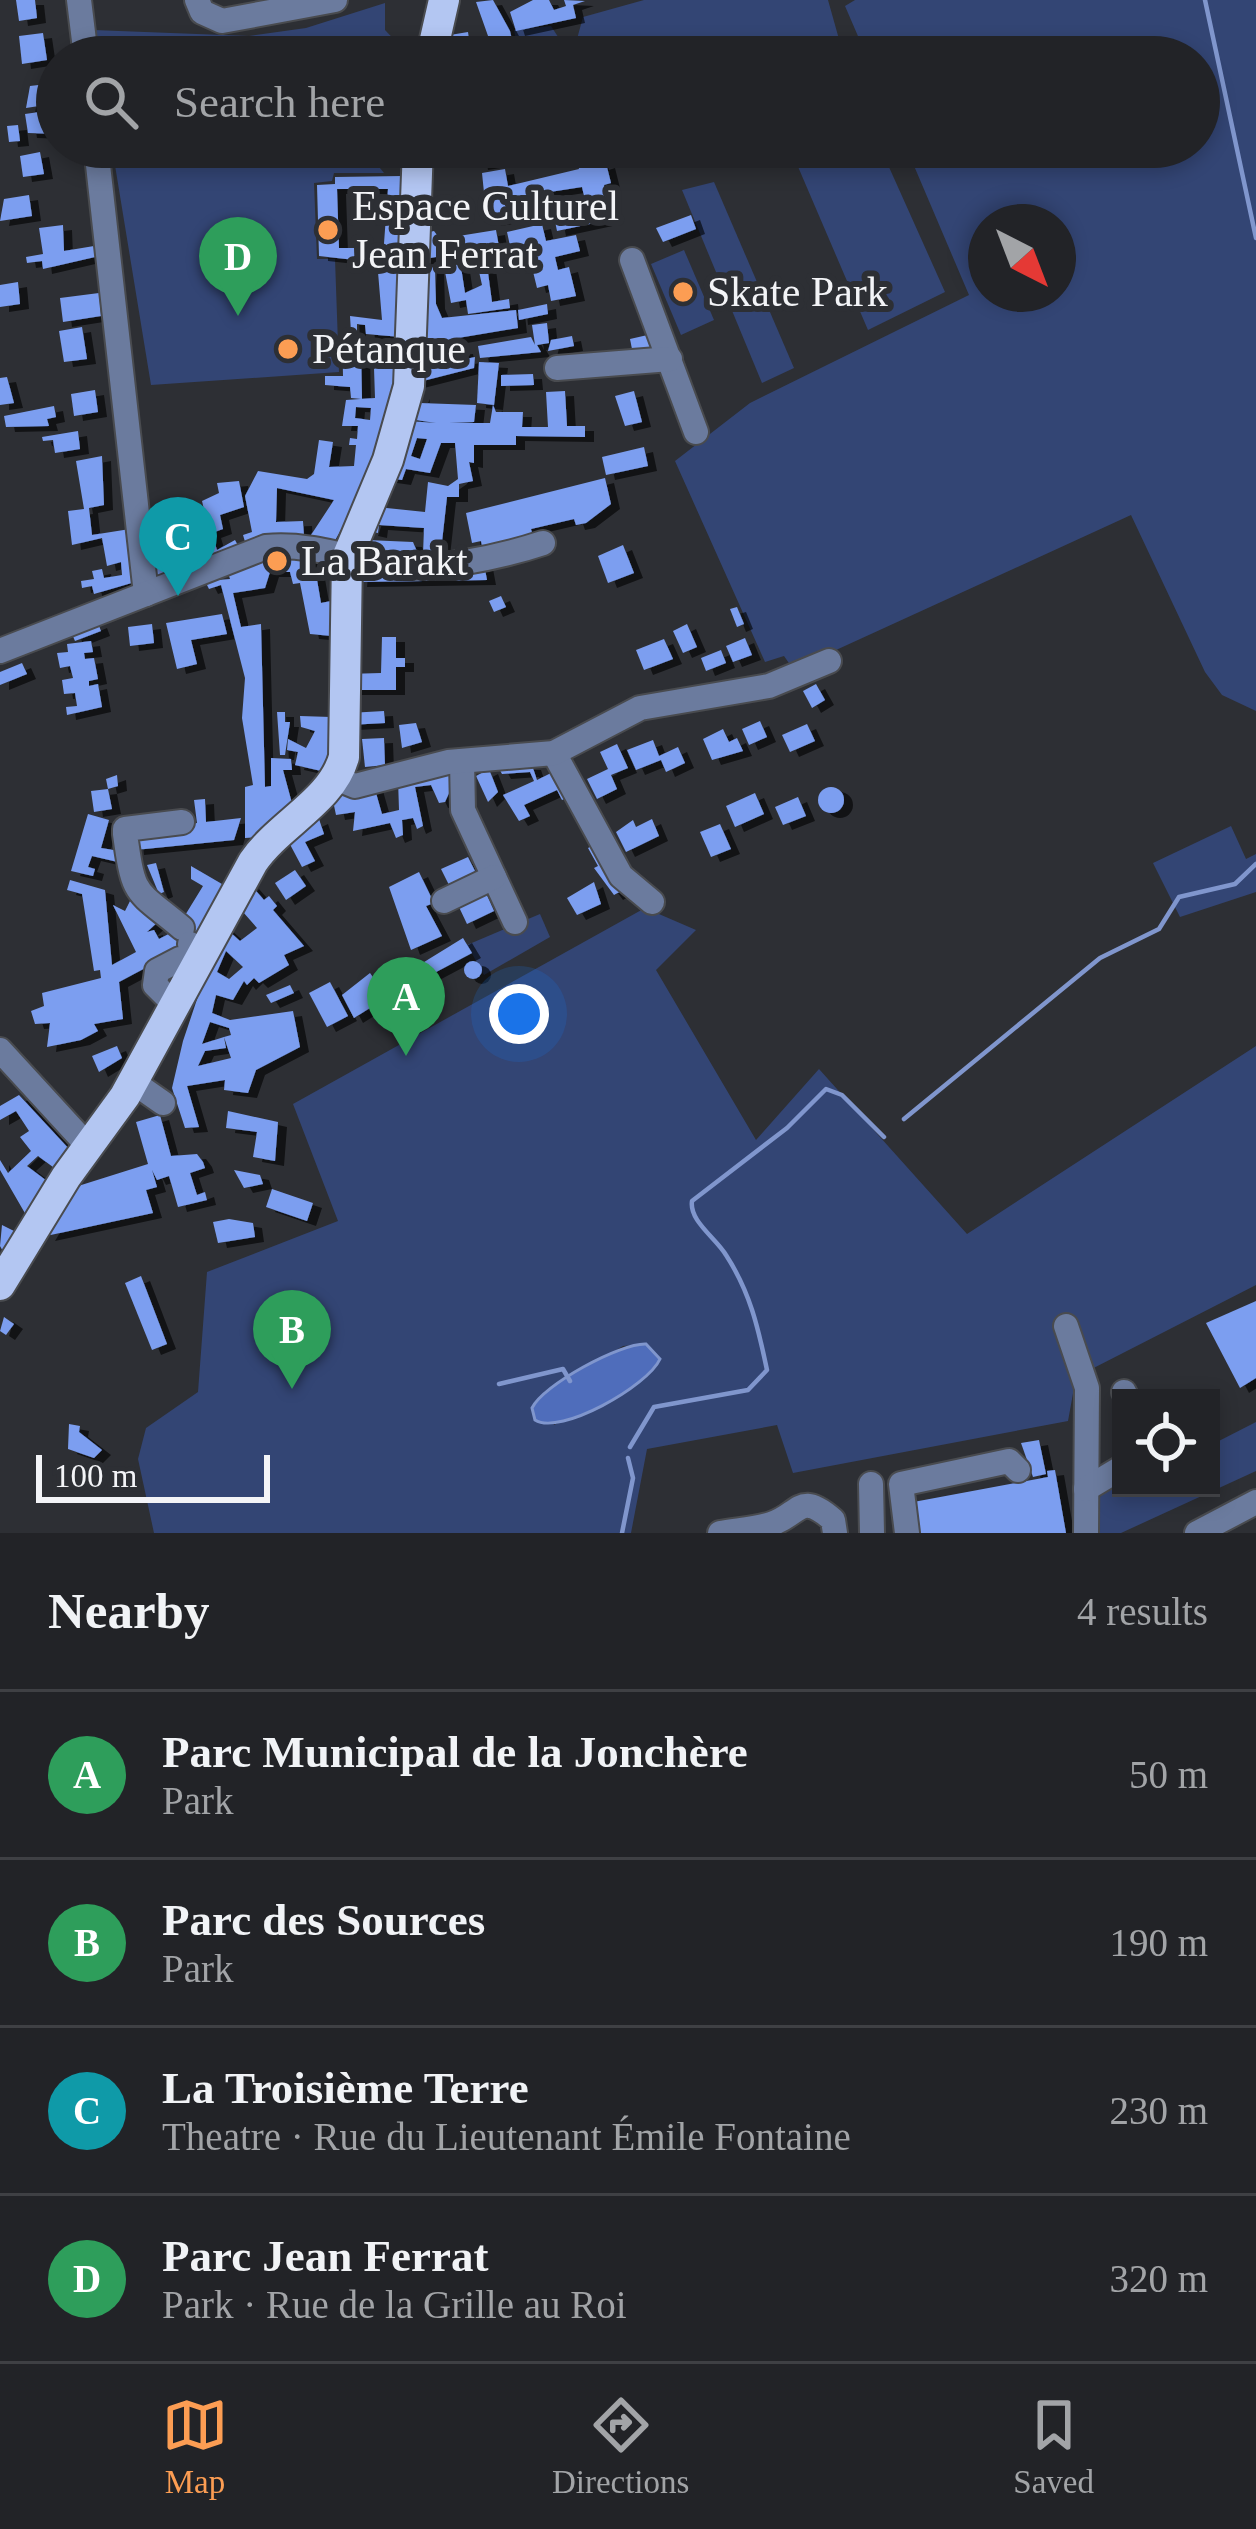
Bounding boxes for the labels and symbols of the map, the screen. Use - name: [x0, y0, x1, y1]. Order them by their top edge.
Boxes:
- place label: Espace Culturel Jean Ferrat: [352, 183, 619, 277]
- north arrow: [968, 204, 1076, 312]
- pin: D: [199, 217, 277, 316]
- marker: Espace Culturel Jean Ferrat: [315, 217, 341, 243]
- place label: Skate Park: [707, 269, 888, 315]
- marker: Skate Park: [670, 279, 696, 305]
- place label: Pétanque: [312, 326, 466, 372]
- marker: Pétanque: [275, 336, 301, 362]
- pin: C: [139, 497, 217, 596]
- place label: La Barakt: [301, 538, 468, 584]
- marker: La Barakt: [264, 548, 290, 574]
- pin: A: [367, 957, 445, 1056]
- your location: [489, 984, 549, 1044]
- pin: B: [253, 1290, 331, 1389]
- scale bar: [36, 1449, 270, 1502]

